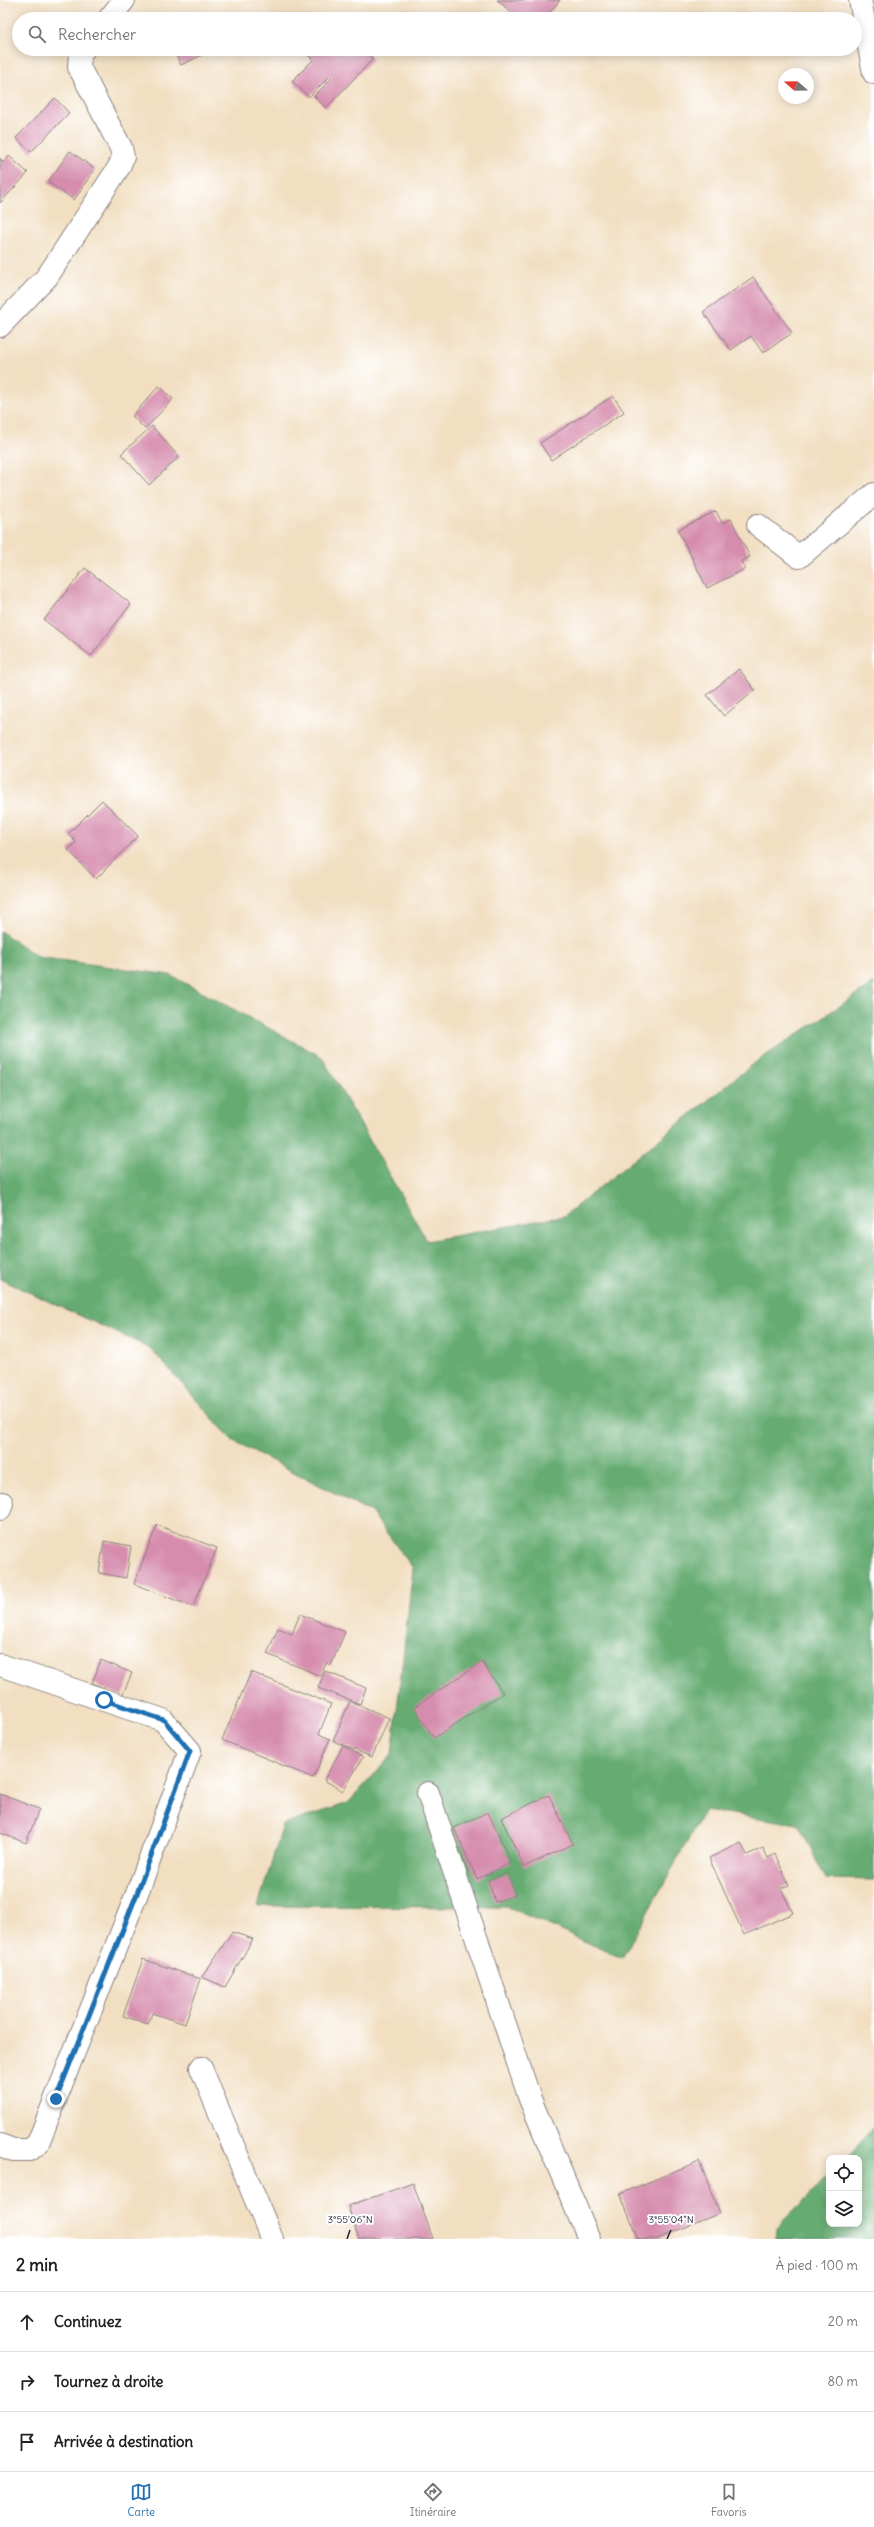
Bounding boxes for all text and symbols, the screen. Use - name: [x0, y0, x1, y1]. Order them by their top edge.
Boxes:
- search box: [12, 12, 862, 56]
- icon: search: [26, 23, 48, 45]
- text: Rechercher: [58, 25, 136, 44]
- north arrow: [778, 68, 814, 104]
- route start: [95, 1691, 113, 1709]
- route end: [47, 2090, 65, 2108]
- map controls: [826, 2155, 862, 2227]
- button: locate: [826, 2155, 862, 2191]
- button: layers: [826, 2191, 862, 2227]
- text: 3°55'06"N: [327, 2213, 373, 2226]
- text: 3°55'04"N: [648, 2213, 694, 2226]
- text: 2 min: [16, 2254, 58, 2276]
- text: À pied · 100 m: [776, 2257, 858, 2274]
- icon: ahead: [16, 2311, 38, 2333]
- text: Continuez: [54, 2312, 122, 2331]
- text: 20 m: [828, 2313, 858, 2330]
- icon: right: [16, 2371, 38, 2393]
- text: Tournez à droite: [54, 2372, 163, 2391]
- text: 80 m: [827, 2373, 858, 2390]
- icon: arrive: [16, 2431, 38, 2453]
- text: Arrivée à destination: [54, 2432, 193, 2451]
- tab: Carte: [127, 2481, 155, 2519]
- tab: Itinéraire: [410, 2481, 456, 2519]
- tab: Favoris: [711, 2481, 746, 2519]

